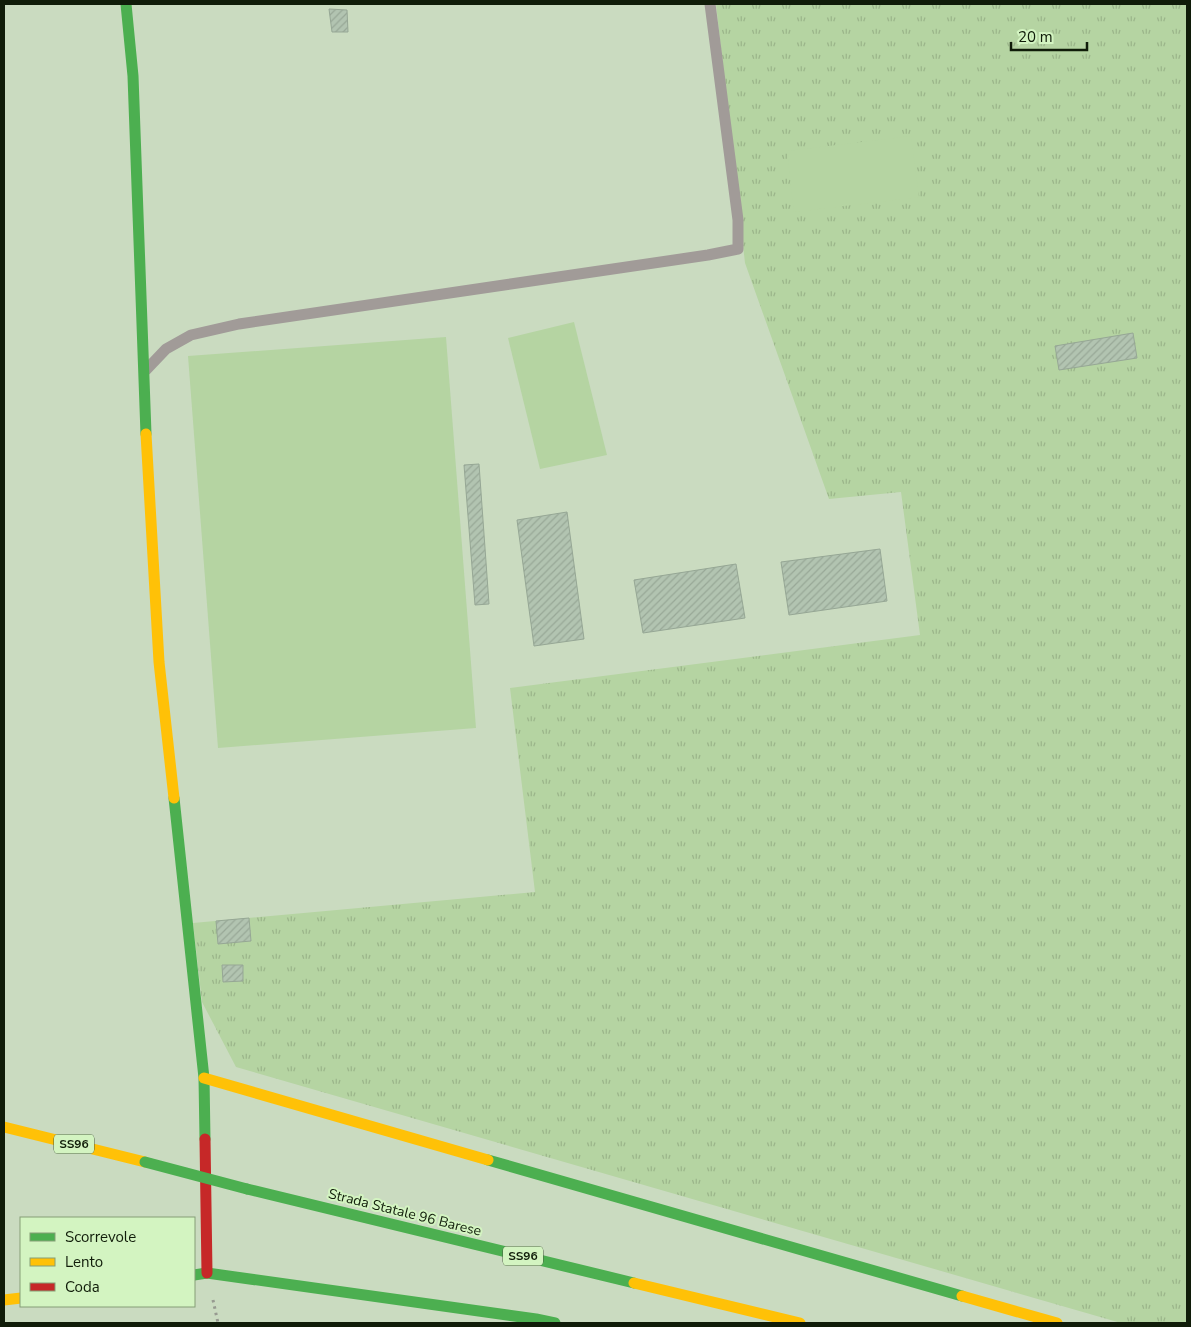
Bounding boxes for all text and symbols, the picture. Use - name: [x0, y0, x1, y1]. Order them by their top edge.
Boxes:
- scale bar: [1011, 20, 1087, 52]
- text: 20 m: [1018, 27, 1053, 47]
- road number: SS96: [54, 1134, 94, 1154]
- street label: Strada Statale 96 Barese: [326, 1184, 483, 1241]
- legend: [20, 1217, 195, 1307]
- text: Scorrevole: [65, 1227, 136, 1247]
- road number: SS96: [503, 1246, 543, 1266]
- text: Lento: [65, 1252, 103, 1272]
- text: Coda: [65, 1277, 100, 1297]

